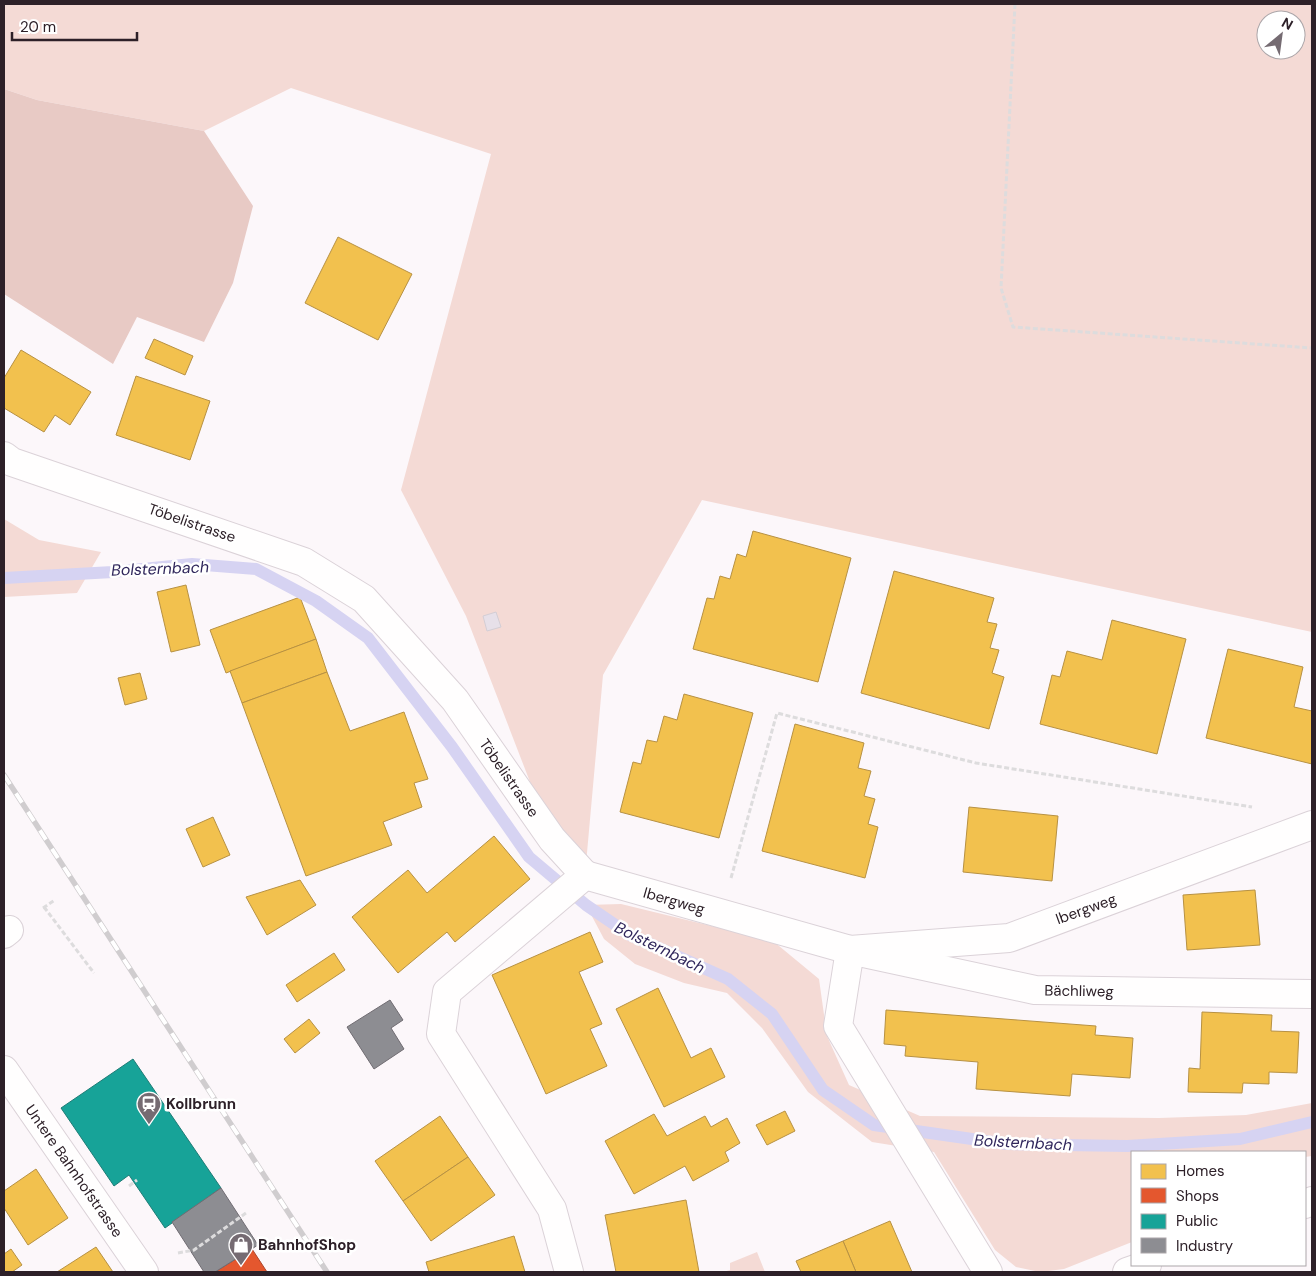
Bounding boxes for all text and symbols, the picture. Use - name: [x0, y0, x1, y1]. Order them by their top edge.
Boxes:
- scale bar: [12, 10, 138, 42]
- north arrow: [1256, 10, 1306, 60]
- text: N: [1278, 13, 1296, 34]
- text: 20 m: [20, 17, 56, 37]
- street label: Töbelistrasse: [146, 499, 238, 547]
- water label: Bolsternbach: [111, 556, 209, 581]
- street label: Töbelistrasse: [475, 735, 543, 821]
- street label: Ibergweg: [641, 883, 707, 919]
- street label: Ibergweg: [1053, 889, 1119, 929]
- water label: Bolsternbach: [611, 917, 708, 978]
- street label: Bächliweg: [1044, 980, 1114, 1002]
- station icon: Kollbrunn: [136, 1091, 162, 1125]
- place label: Kollbrunn: [166, 1094, 236, 1114]
- street label: Untere Bahnhofstrasse: [21, 1101, 127, 1241]
- water label: Bolsternbach: [973, 1129, 1072, 1156]
- legend: [1131, 1151, 1306, 1266]
- text: Homes: [1176, 1161, 1225, 1181]
- text: Shops: [1176, 1186, 1219, 1206]
- text: Public: [1176, 1211, 1218, 1231]
- shop icon: BahnhofShop: [228, 1232, 254, 1266]
- place label: BahnhofShop: [258, 1235, 356, 1255]
- text: Industry: [1176, 1236, 1234, 1256]

